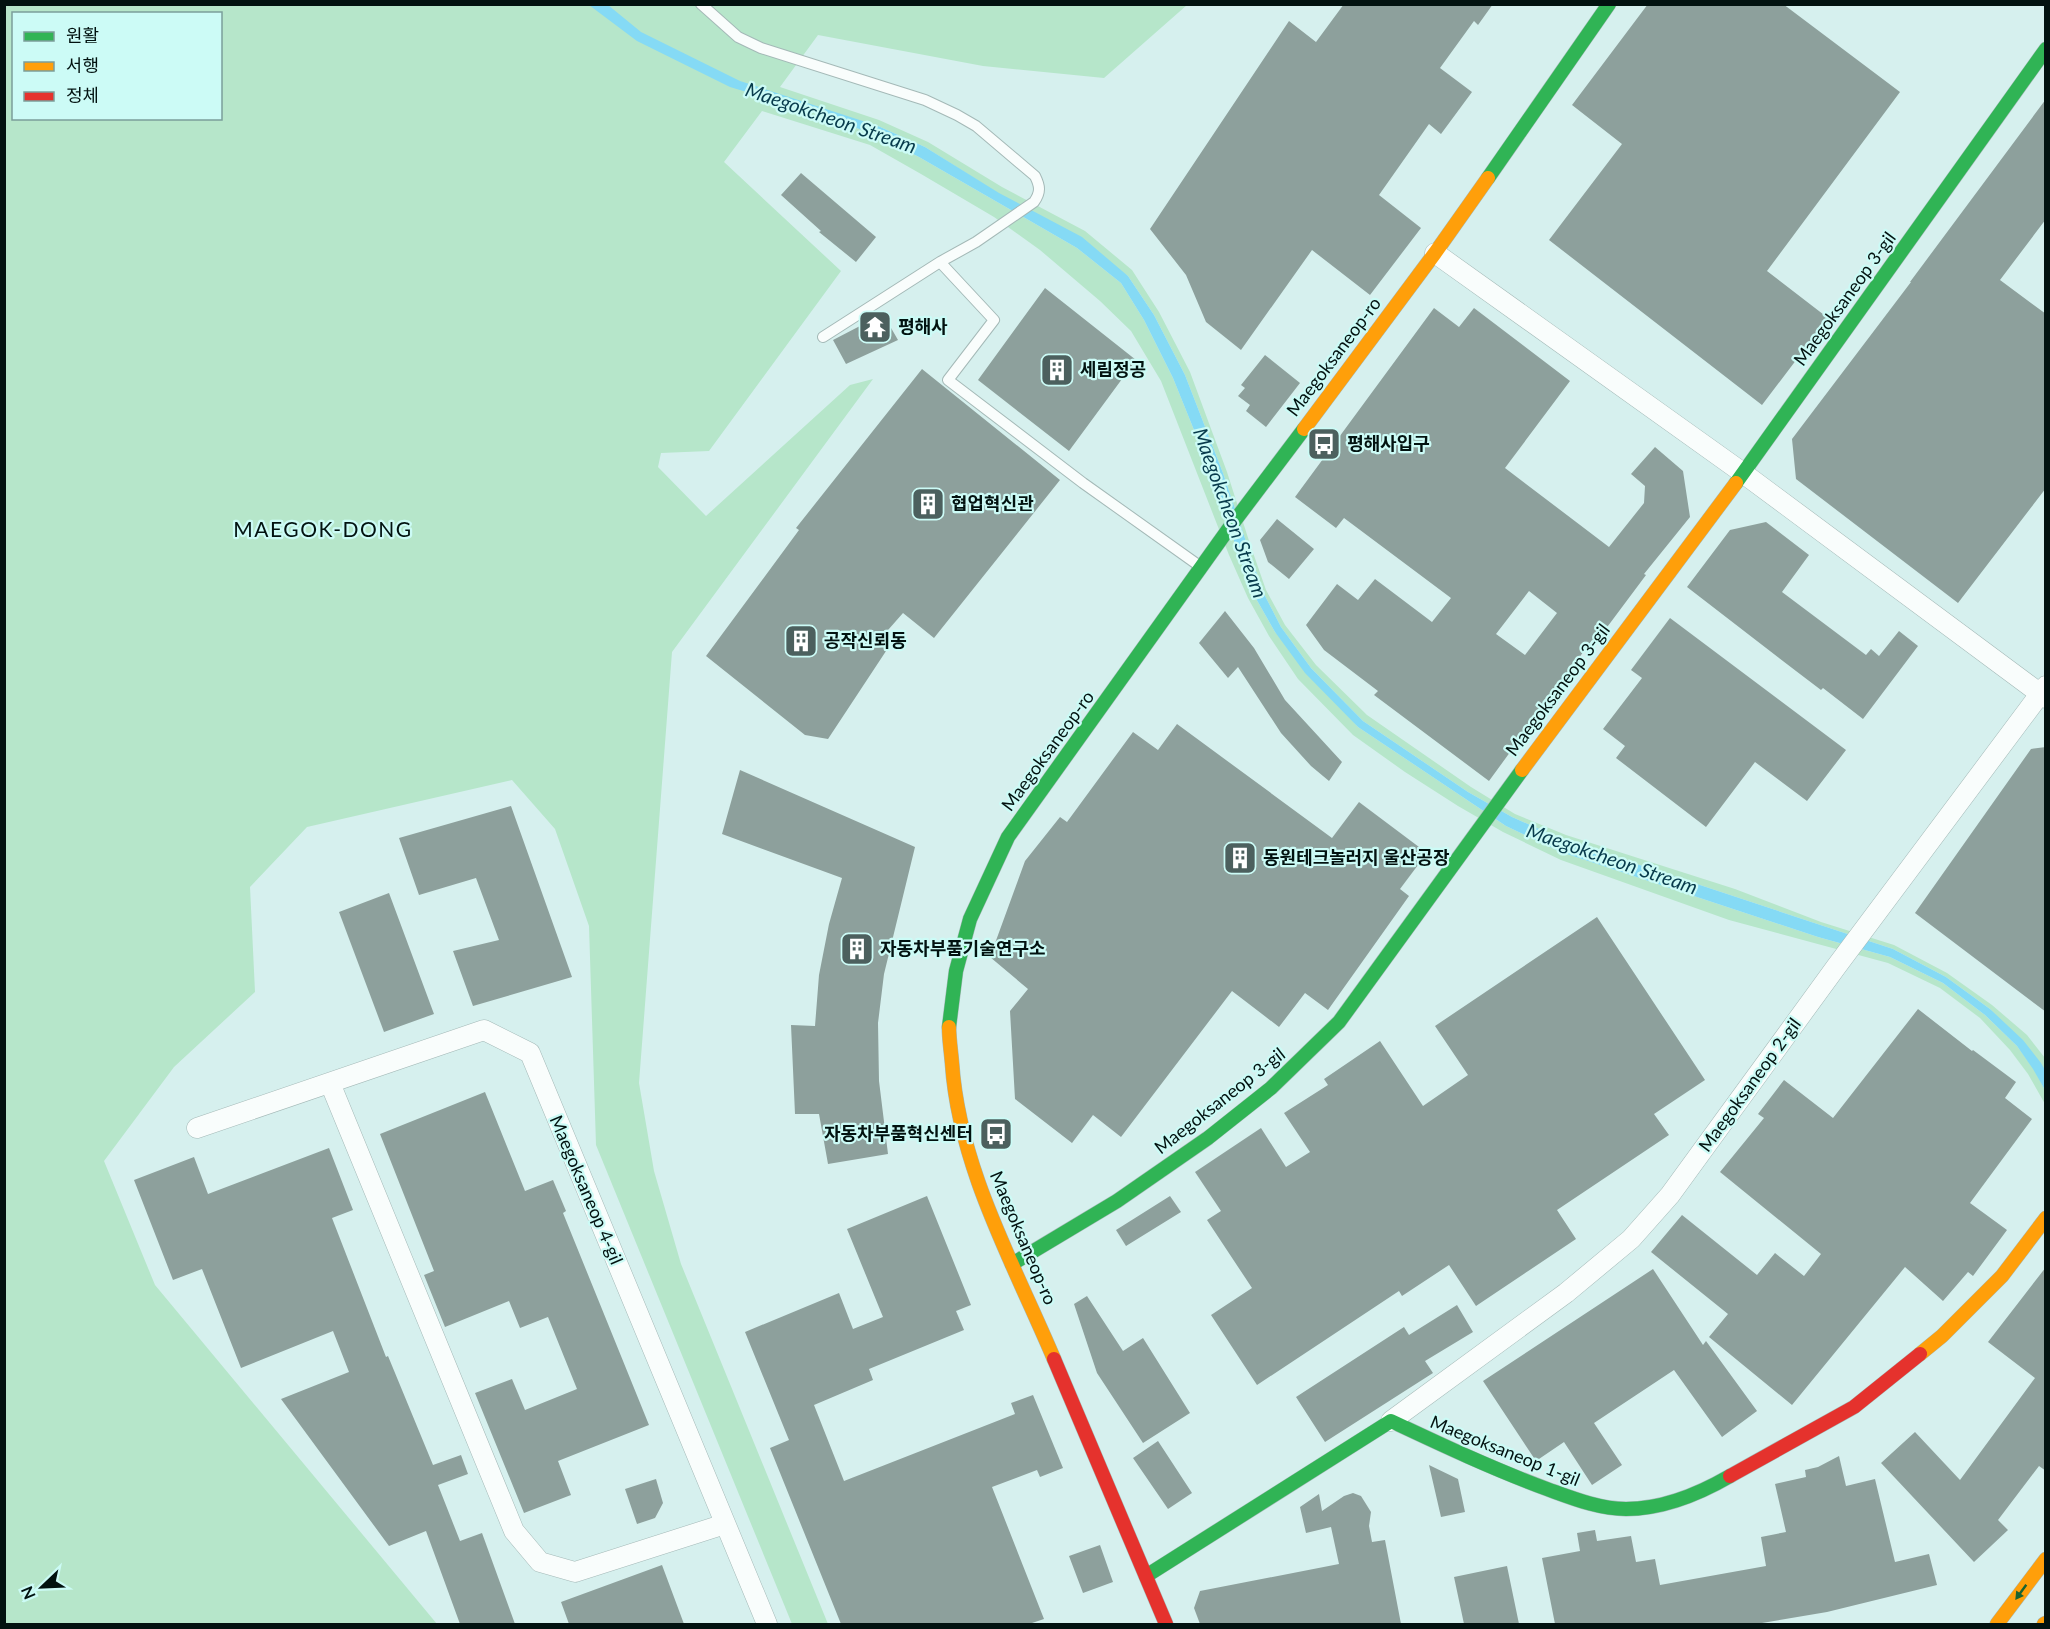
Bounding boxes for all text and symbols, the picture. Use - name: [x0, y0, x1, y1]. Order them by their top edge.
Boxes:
- legend: [12, 12, 222, 120]
- text: 원활: [66, 24, 99, 46]
- text: 서행: [66, 54, 99, 76]
- water label: Maegokcheon Stream: [743, 77, 920, 158]
- text: 정체: [66, 84, 99, 106]
- street label: Maegoksaneop 3-gil: [1788, 227, 1900, 369]
- street label: Maegoksaneop-ro: [1281, 293, 1385, 420]
- temple icon: 평해사: [857, 309, 893, 345]
- place label: 평해사: [898, 315, 948, 337]
- building icon: 세림정공: [1039, 352, 1075, 388]
- place label: 세림정공: [1080, 358, 1146, 380]
- water label: Maegokcheon Stream: [1189, 424, 1273, 601]
- bus stop icon: 평해사입구: [1306, 426, 1342, 462]
- place label: 평해사입구: [1347, 432, 1430, 454]
- building icon: 협업혁신관: [910, 486, 946, 522]
- place label: 협업혁신관: [951, 492, 1034, 514]
- district label: MAEGOK-DONG: [233, 516, 413, 541]
- street label: Maegoksaneop 3-gil: [1500, 619, 1614, 760]
- building icon: 공작신뢰동: [783, 623, 819, 659]
- place label: 공작신뢰동: [824, 629, 907, 651]
- street label: Maegoksaneop-ro: [996, 686, 1098, 815]
- water label: Maegokcheon Stream: [1524, 818, 1701, 899]
- building icon: 동원테크놀러지 울산공장: [1222, 840, 1258, 876]
- place label: 동원테크놀러지 울산공장: [1263, 846, 1450, 868]
- building icon: 자동차부품기술연구소: [839, 931, 875, 967]
- place label: 자동차부품기술연구소: [880, 937, 1046, 959]
- street label: Maegoksaneop 2-gil: [1693, 1013, 1805, 1155]
- street label: Maegoksaneop 3-gil: [1150, 1042, 1289, 1158]
- street label: Maegoksaneop 4-gil: [546, 1112, 628, 1267]
- bus stop icon: 자동차부품혁신센터: [978, 1116, 1014, 1152]
- place label: 자동차부품혁신센터: [824, 1122, 973, 1144]
- street label: Maegoksaneop-ro: [986, 1167, 1062, 1308]
- street label: Maegoksaneop 1-gil: [1427, 1410, 1584, 1490]
- north arrow: [12, 1557, 72, 1617]
- one-way arrow: [2015, 1583, 2027, 1599]
- text: N: [17, 1584, 39, 1602]

